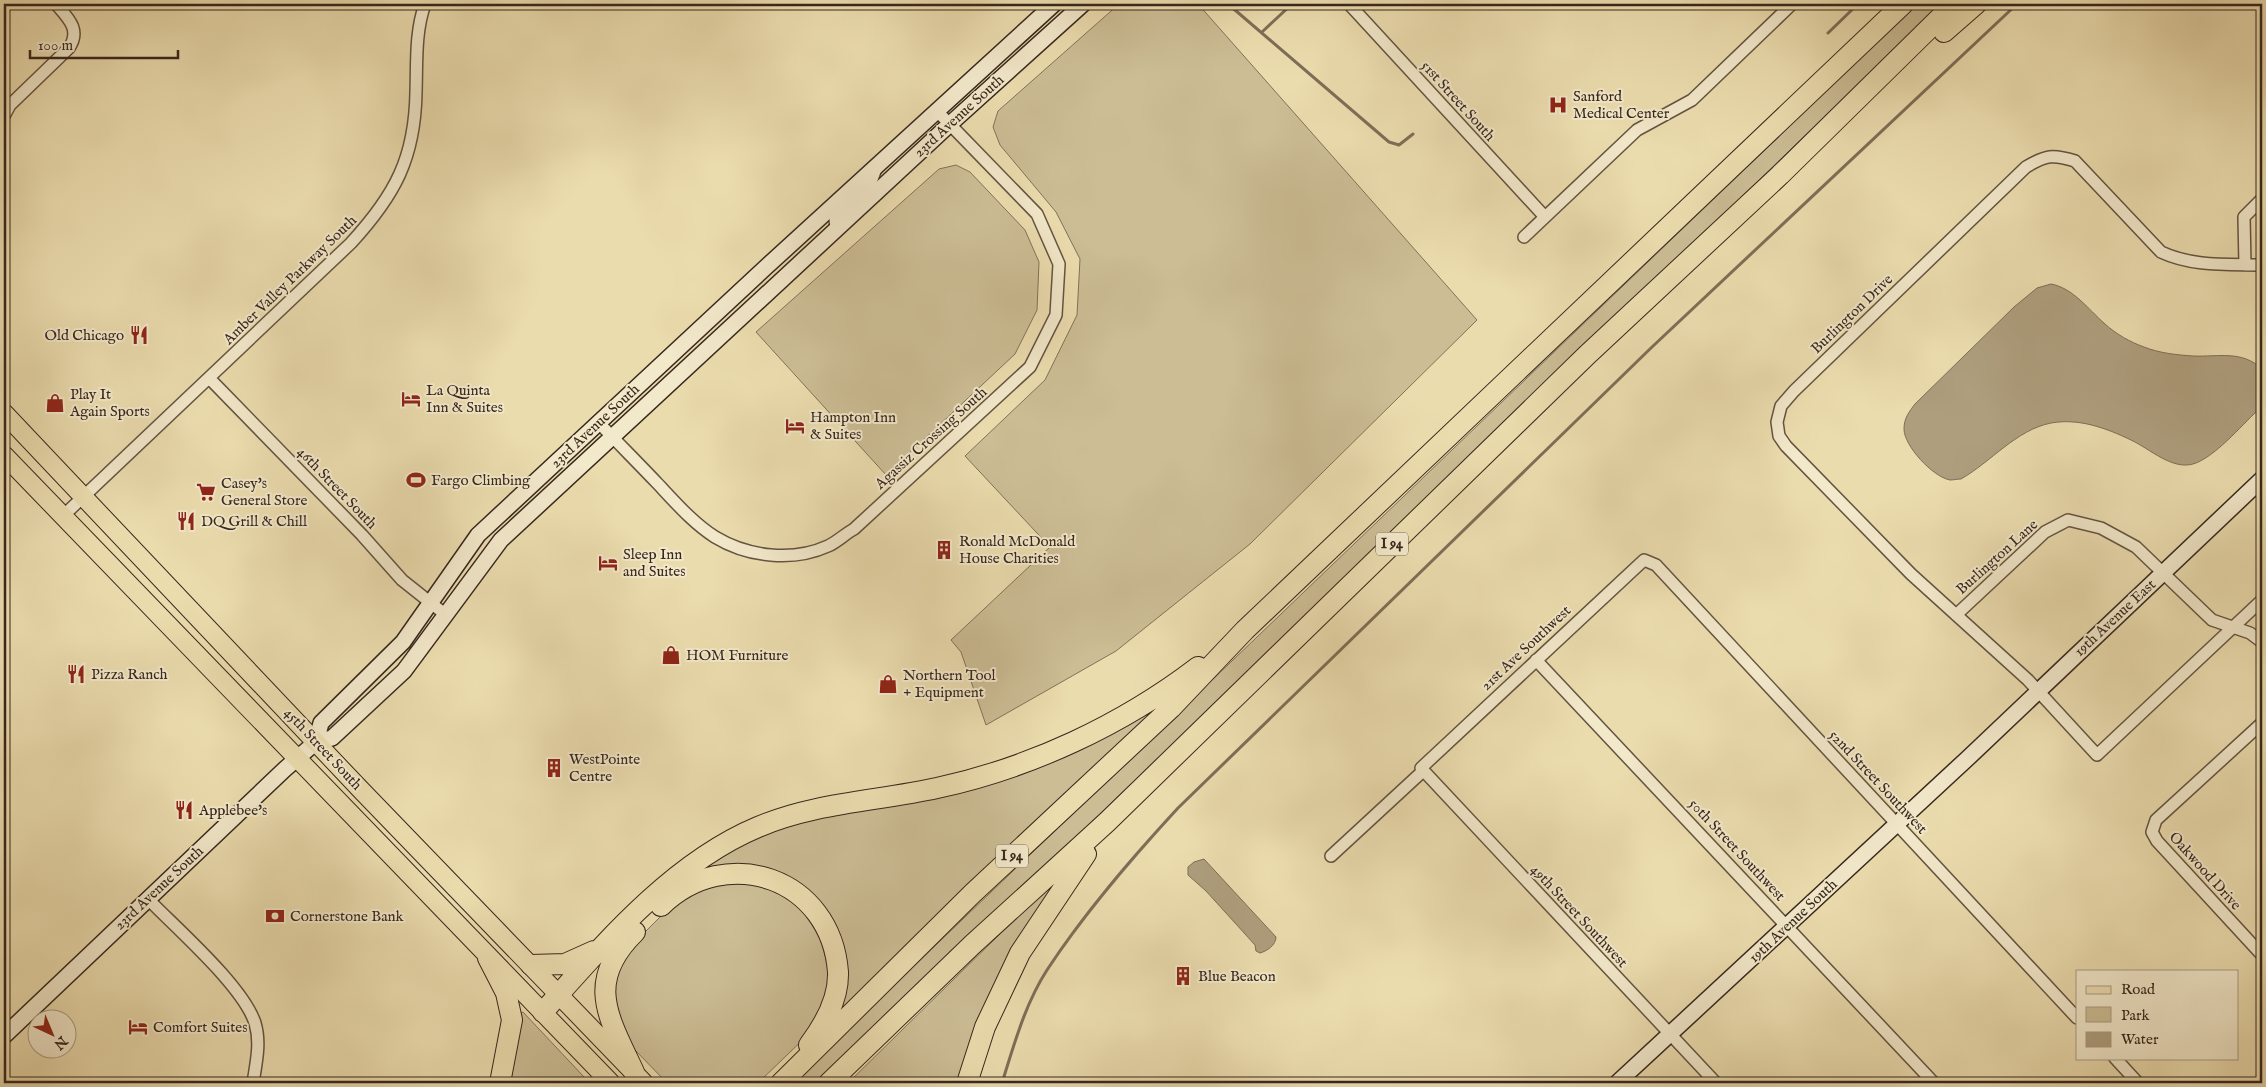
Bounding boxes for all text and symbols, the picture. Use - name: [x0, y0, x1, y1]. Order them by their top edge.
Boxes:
- scale bar: [30, 28, 178, 60]
- text: 100 m: [38, 36, 74, 55]
- street label: 51st Street South: [1417, 57, 1499, 145]
- street label: 23rd Avenue South: [910, 70, 1008, 162]
- place label: Sanford Medical Center: [1573, 87, 1670, 123]
- hospital icon: Sanford Medical Center: [1547, 94, 1569, 116]
- street label: Amber Valley Parkway South: [219, 211, 361, 349]
- street label: Burlington Drive: [1807, 270, 1897, 358]
- restaurant icon: Old Chicago: [128, 324, 150, 346]
- place label: Old Chicago: [44, 326, 124, 345]
- street label: 23rd Avenue South: [546, 380, 644, 472]
- place label: La Quinta Inn & Suites: [426, 381, 503, 417]
- street label: Agassiz Crossing South: [870, 383, 991, 494]
- place label: Play It Again Sports: [69, 385, 150, 421]
- hotel icon: La Quinta Inn & Suites: [400, 388, 422, 410]
- shop icon: Play It Again Sports: [44, 392, 66, 414]
- place label: Hampton Inn & Suites: [810, 408, 896, 444]
- hotel icon: Hampton Inn & Suites: [784, 415, 806, 437]
- street label: 46th Street South: [293, 443, 381, 533]
- sports icon: Fargo Climbing: [405, 469, 427, 491]
- place label: Fargo Climbing: [431, 471, 531, 490]
- place label: Casey's General Store: [221, 474, 307, 510]
- supermarket icon: Casey's General Store: [195, 481, 217, 503]
- restaurant icon: DQ Grill & Chill: [175, 510, 197, 532]
- place label: DQ Grill & Chill: [201, 512, 308, 531]
- street label: Burlington Lane: [1952, 515, 2042, 599]
- place label: Ronald McDonald House Charities: [959, 532, 1076, 568]
- road number: I 94: [1376, 532, 1408, 556]
- building icon: Ronald McDonald House Charities: [933, 539, 955, 561]
- place label: Sleep Inn and Suites: [623, 545, 686, 581]
- hotel icon: Sleep Inn and Suites: [597, 552, 619, 574]
- street label: 19th Avenue East: [2070, 575, 2160, 661]
- street label: 21st Ave Southwest: [1477, 601, 1575, 695]
- shop icon: HOM Furniture: [660, 644, 682, 666]
- place label: HOM Furniture: [686, 646, 789, 665]
- restaurant icon: Pizza Ranch: [65, 663, 87, 685]
- place label: Pizza Ranch: [91, 665, 168, 684]
- place label: Northern Tool + Equipment: [903, 666, 997, 702]
- shop icon: Northern Tool + Equipment: [877, 673, 899, 695]
- street label: 45th Street South: [280, 704, 366, 794]
- street label: 52nd Street Southwest: [1825, 726, 1931, 838]
- place label: WestPointe Centre: [569, 750, 640, 786]
- building icon: WestPointe Centre: [543, 757, 565, 779]
- street label: 50th Street Southwest: [1685, 795, 1789, 905]
- restaurant icon: Applebee's: [173, 799, 195, 821]
- place label: Applebee's: [198, 801, 267, 820]
- street label: Oakwood Drive: [2165, 828, 2245, 914]
- street label: 23rd Avenue South: [110, 842, 208, 934]
- road number: I 94: [996, 844, 1028, 868]
- street label: 49th Street Southwest: [1526, 860, 1632, 972]
- street label: 19th Avenue South: [1745, 875, 1841, 967]
- bank icon: Cornerstone Bank: [264, 905, 286, 927]
- place label: Cornerstone Bank: [290, 907, 405, 926]
- building icon: Blue Beacon: [1172, 965, 1194, 987]
- place label: Blue Beacon: [1198, 967, 1276, 986]
- legend: [2076, 970, 2238, 1060]
- text: Road: [2121, 980, 2156, 999]
- text: Park: [2121, 1006, 2151, 1025]
- north arrow: [28, 1010, 78, 1060]
- hotel icon: Comfort Suites: [127, 1016, 149, 1038]
- place label: Comfort Suites: [153, 1018, 247, 1037]
- text: Water: [2121, 1030, 2159, 1049]
- text: N: [50, 1031, 72, 1053]

